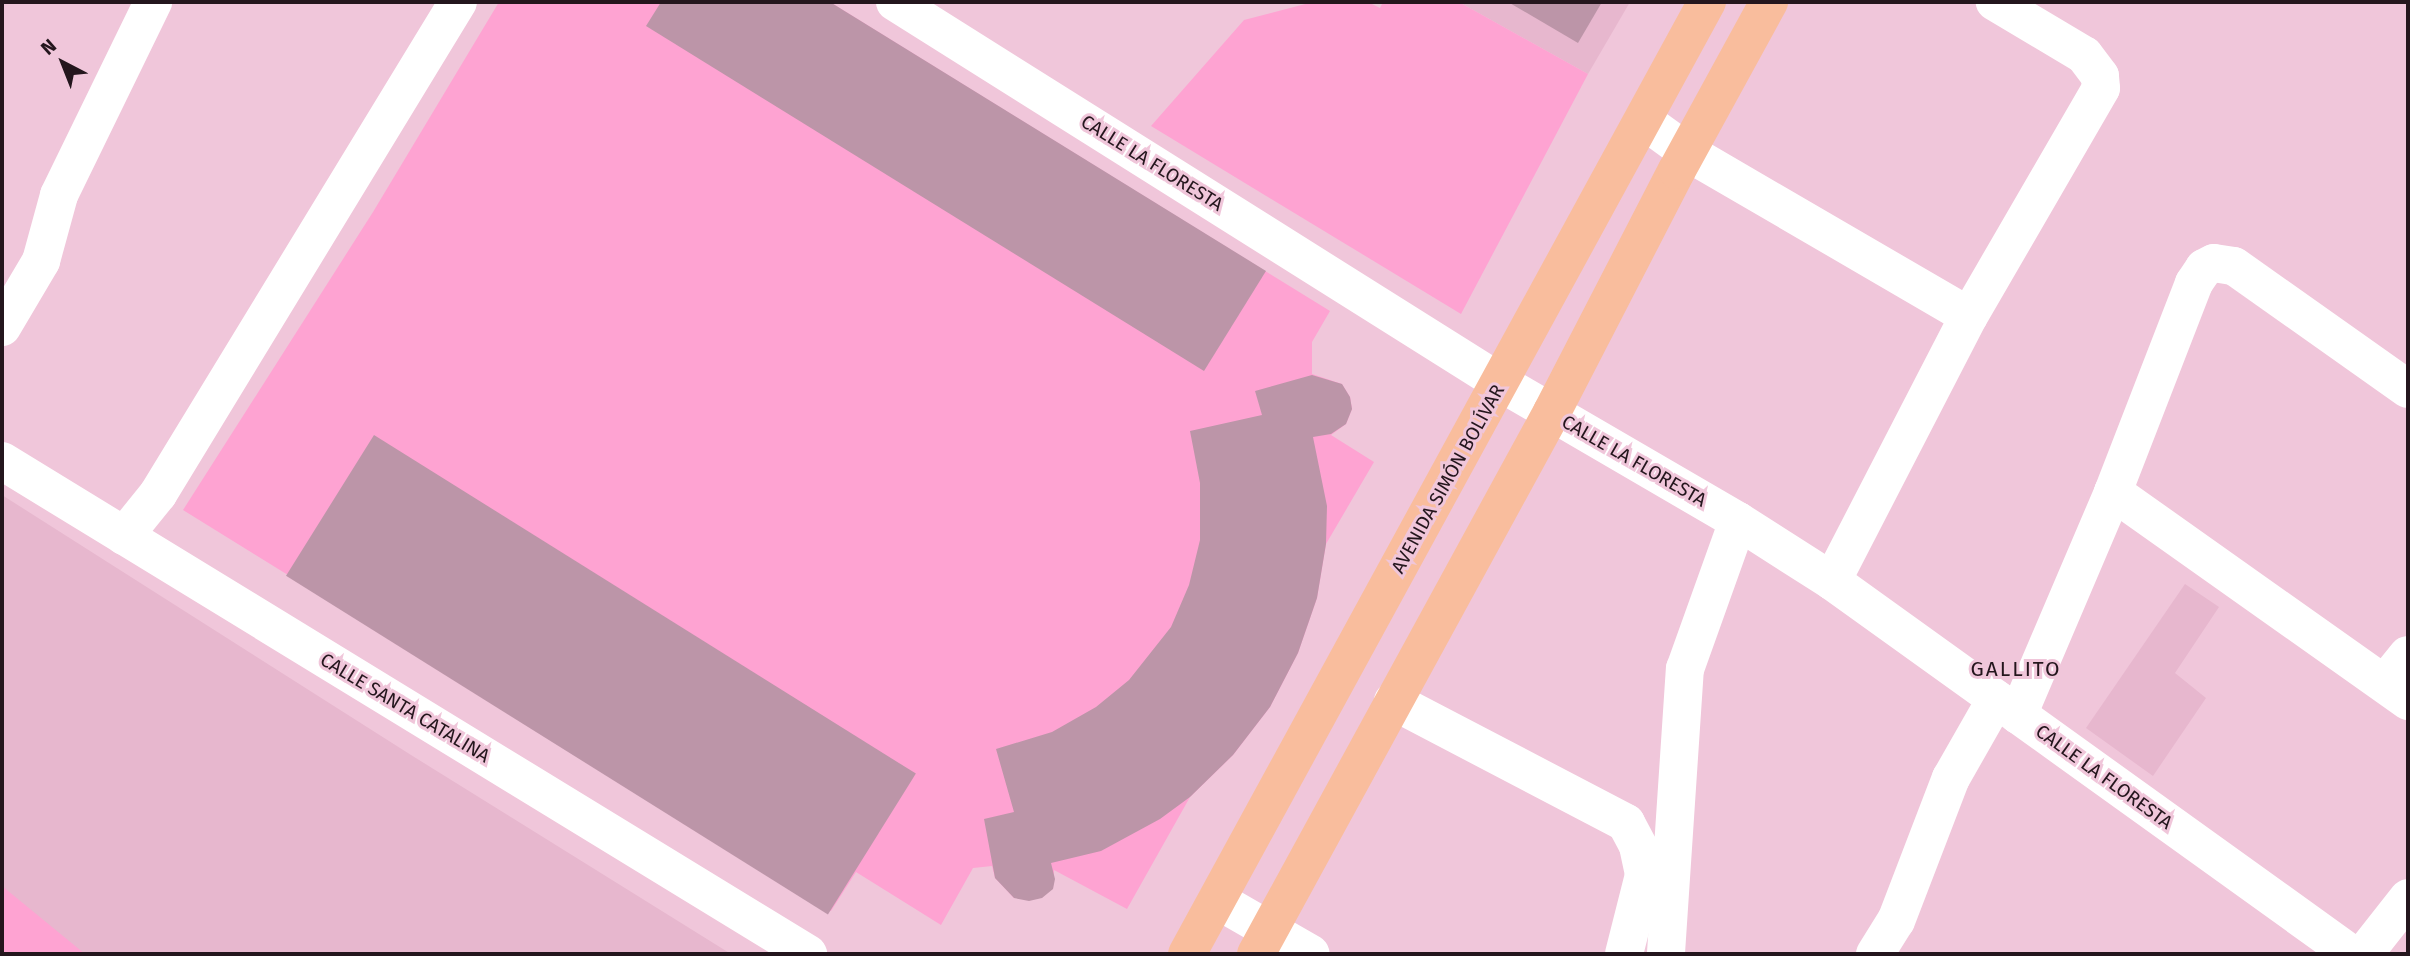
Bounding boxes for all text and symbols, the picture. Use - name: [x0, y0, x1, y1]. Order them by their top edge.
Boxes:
- north arrow: [28, 28, 98, 98]
- text: N: [36, 34, 61, 60]
- street label: CALLE LA FLORESTA: [1077, 110, 1227, 216]
- street label: AVENIDA SIMÓN BOLÍVAR: [1387, 381, 1509, 577]
- street label: CALLE LA FLORESTA: [1558, 410, 1710, 512]
- street label: CALLE SANTA CATALINA: [316, 648, 494, 768]
- district label: GALLITO: [1971, 656, 2061, 682]
- street label: CALLE LA FLORESTA: [2031, 720, 2177, 834]

